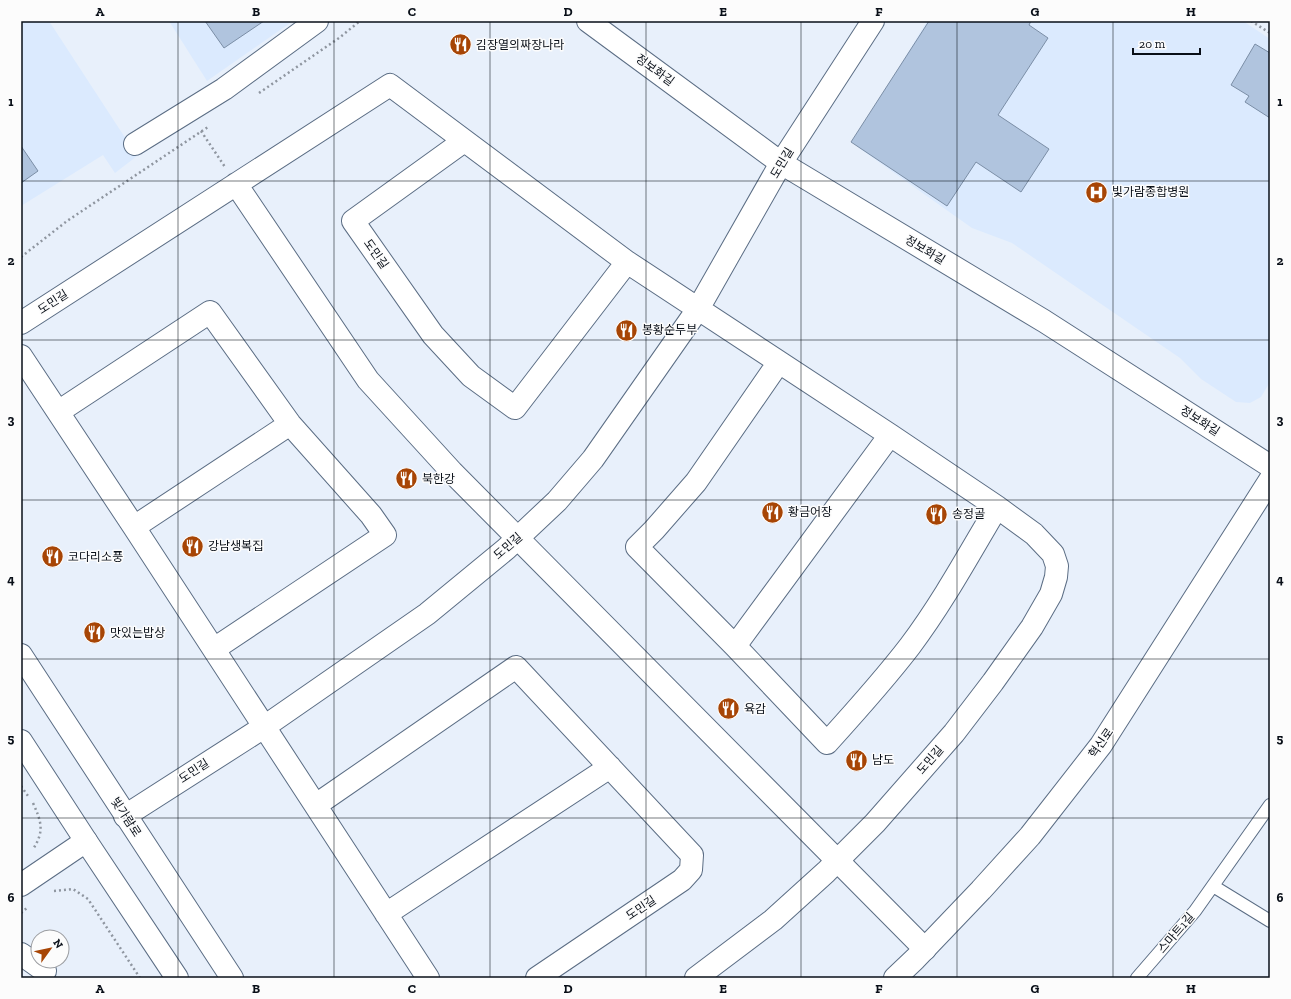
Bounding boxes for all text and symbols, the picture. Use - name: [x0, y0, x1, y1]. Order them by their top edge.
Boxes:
- text: A: [96, 4, 105, 19]
- text: B: [252, 4, 260, 19]
- text: C: [408, 4, 416, 19]
- text: D: [563, 4, 573, 19]
- text: E: [719, 4, 727, 19]
- text: F: [875, 4, 883, 19]
- text: G: [1031, 4, 1040, 19]
- text: H: [1186, 4, 1196, 19]
- scale bar: [1133, 30, 1200, 56]
- restaurant icon: 김장열의짜장나라: [448, 32, 474, 58]
- text: 20 m: [1139, 37, 1166, 51]
- place label: 김장열의짜장나라: [476, 38, 564, 52]
- street label: 정보화길: [633, 51, 677, 89]
- text: 1: [8, 94, 14, 109]
- text: 1: [1277, 94, 1283, 109]
- street label: 도민길: [767, 145, 797, 181]
- hospital icon: 빛가람종합병원: [1083, 179, 1109, 205]
- place label: 빛가람종합병원: [1112, 185, 1189, 199]
- street label: 정보화길: [902, 233, 948, 267]
- street label: 도민길: [361, 236, 391, 272]
- text: 2: [8, 253, 15, 268]
- text: 2: [1277, 253, 1284, 268]
- street label: 도민길: [35, 287, 71, 317]
- restaurant icon: 봉황순두부: [614, 317, 640, 343]
- place label: 봉황순두부: [642, 323, 697, 337]
- street label: 정보화길: [1178, 403, 1222, 439]
- text: 3: [8, 412, 15, 427]
- text: 3: [1277, 412, 1284, 427]
- restaurant icon: 북한강: [393, 466, 419, 492]
- place label: 북한강: [422, 472, 455, 486]
- restaurant icon: 황금어장: [760, 499, 786, 525]
- restaurant icon: 송정골: [924, 501, 950, 527]
- place label: 황금어장: [788, 505, 832, 519]
- place label: 송정골: [952, 507, 985, 521]
- street label: 도민길: [491, 530, 525, 562]
- restaurant icon: 강남생복집: [180, 533, 206, 559]
- place label: 강남생복집: [208, 539, 263, 553]
- restaurant icon: 코다리소풍: [39, 544, 65, 570]
- place label: 코다리소풍: [68, 550, 123, 564]
- text: 4: [7, 572, 15, 587]
- text: 4: [1276, 572, 1284, 587]
- restaurant icon: 맛있는밥상: [81, 620, 107, 646]
- place label: 맛있는밥상: [110, 626, 165, 640]
- restaurant icon: 육감: [716, 696, 742, 722]
- place label: 육감: [744, 702, 766, 716]
- street label: 혁신로: [1086, 725, 1116, 761]
- text: 5: [8, 731, 15, 746]
- text: 5: [1277, 731, 1284, 746]
- street label: 도민길: [914, 743, 946, 777]
- restaurant icon: 남도: [843, 747, 869, 773]
- place label: 남도: [872, 753, 894, 767]
- street label: 도민길: [176, 756, 212, 786]
- street label: 빛가람로: [108, 795, 144, 839]
- text: 6: [8, 890, 15, 905]
- text: 6: [1277, 890, 1284, 905]
- street label: 도민길: [623, 893, 659, 923]
- street label: 스마트1길: [1155, 910, 1197, 956]
- north arrow: [30, 929, 70, 969]
- text: N: [50, 937, 66, 951]
- text: A: [96, 981, 105, 996]
- text: B: [252, 981, 260, 996]
- text: C: [408, 981, 416, 996]
- text: D: [563, 981, 573, 996]
- text: E: [719, 981, 727, 996]
- text: F: [875, 981, 883, 996]
- text: G: [1031, 981, 1040, 996]
- text: H: [1186, 981, 1196, 996]

